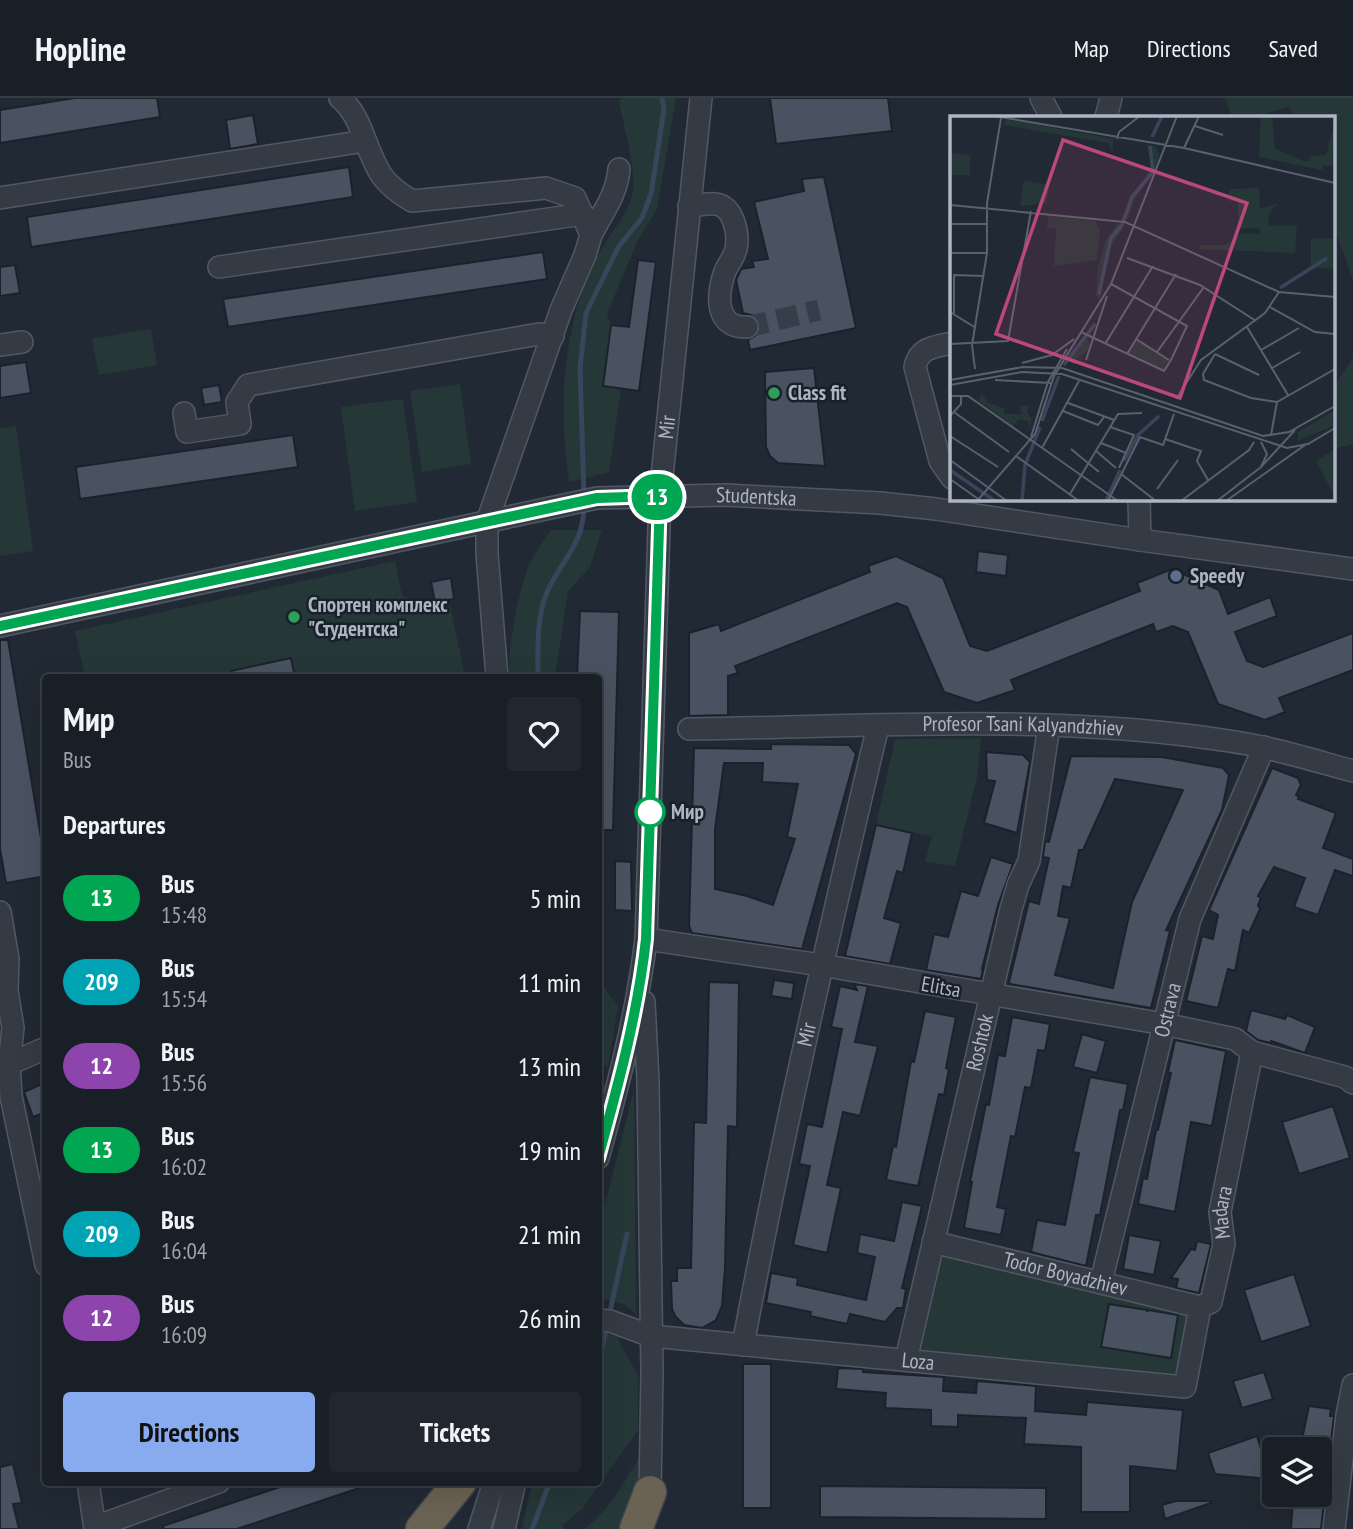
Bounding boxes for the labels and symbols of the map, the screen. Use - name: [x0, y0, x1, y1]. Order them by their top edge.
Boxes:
- inset map: [950, 116, 1336, 500]
- place label: Class fit: [788, 379, 846, 406]
- marker: Class fit: [766, 385, 782, 401]
- street label: Mir: [652, 414, 681, 440]
- line badge: 13: [626, 474, 688, 520]
- street label: Studentska: [716, 481, 797, 512]
- place label: Speedy: [1190, 562, 1245, 589]
- marker: Speedy: [1168, 568, 1184, 584]
- place label: Спортен комплекс "Студентска": [308, 591, 448, 642]
- marker: Спортен комплекс "Студентска": [286, 609, 302, 625]
- street label: Profesor Tsani Kalyandzhiev: [923, 710, 1125, 742]
- marker: Мир: [635, 797, 665, 827]
- place label: Мир: [671, 798, 704, 825]
- street label: Elitsa: [919, 970, 963, 1003]
- street label: Ostrava: [1148, 980, 1187, 1040]
- street label: Roshtok: [960, 1011, 999, 1073]
- street label: Mir: [791, 1020, 822, 1049]
- street label: Madara: [1206, 1183, 1238, 1241]
- street label: Todor Boyadzhiev: [1000, 1246, 1131, 1302]
- street label: Loza: [901, 1346, 936, 1376]

